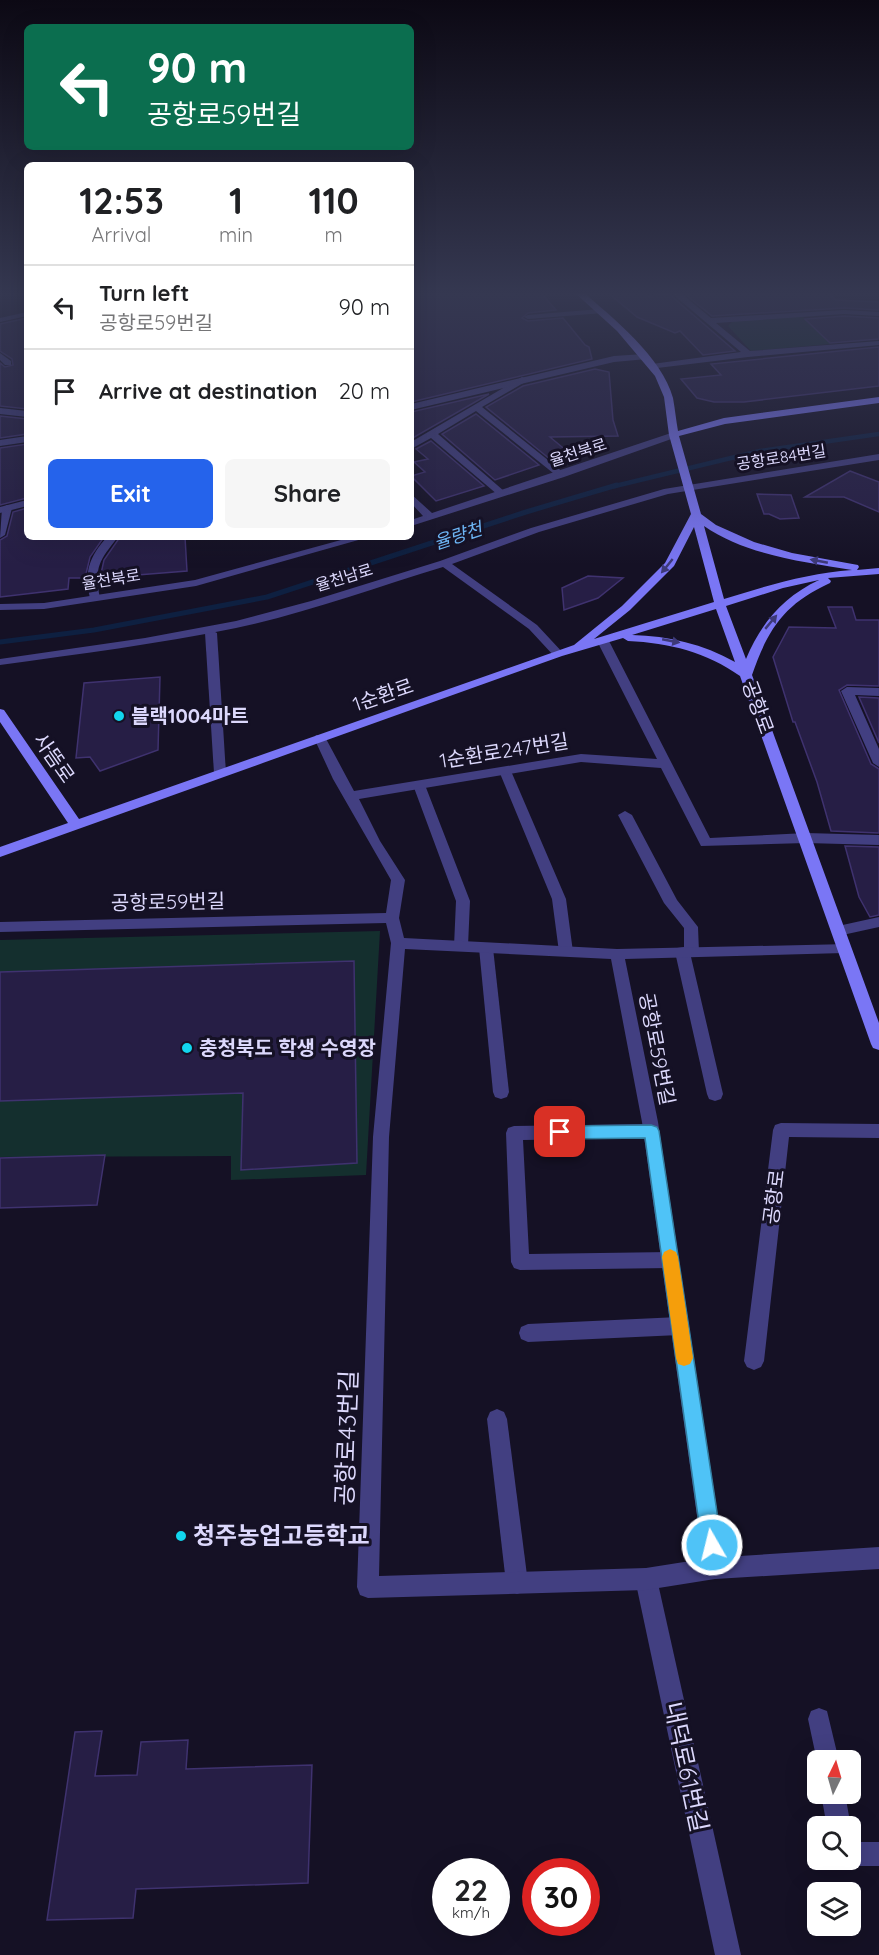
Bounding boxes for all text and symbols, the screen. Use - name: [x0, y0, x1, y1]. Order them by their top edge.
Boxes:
- text: 90 m: [147, 41, 247, 94]
- icon: left: [48, 48, 126, 126]
- text: 공항로59번길: [147, 97, 301, 131]
- text: 12:53: [79, 178, 164, 223]
- text: 1: [229, 178, 243, 223]
- text: 110: [309, 178, 359, 223]
- text: Arrival: [92, 222, 151, 247]
- text: min: [219, 222, 253, 247]
- text: m: [324, 222, 343, 247]
- text: Turn left: [99, 279, 189, 307]
- icon: left: [48, 291, 81, 324]
- text: 90 m: [339, 293, 390, 321]
- text: 공항로59번길: [99, 310, 213, 335]
- icon: arrive: [48, 375, 81, 408]
- text: Arrive at destination: [99, 377, 317, 405]
- text: 20 m: [339, 377, 390, 405]
- street label: 율천북로: [547, 433, 609, 471]
- street label: 공항로84번길: [735, 440, 827, 474]
- button: Exit: [48, 459, 213, 528]
- button: Share: [225, 459, 390, 528]
- water label: 율량천: [431, 516, 487, 554]
- one-way arrow: [809, 556, 828, 565]
- one-way arrow: [660, 558, 673, 574]
- street label: 율천남로: [313, 559, 375, 595]
- street label: 율천북로: [80, 564, 142, 593]
- one-way arrow: [764, 614, 777, 630]
- one-way arrow: [662, 637, 681, 646]
- street label: 1순환로: [349, 673, 417, 717]
- street label: 공항로: [737, 677, 780, 737]
- place label: 블랙1004마트: [131, 703, 249, 728]
- marker: 블랙1004마트: [112, 709, 126, 723]
- street label: 사뜸로: [28, 728, 80, 787]
- street label: 1순환로247번길: [438, 728, 570, 773]
- street label: 공항로59번길: [111, 888, 225, 915]
- street label: 공항로59번길: [634, 991, 681, 1107]
- place label: 충청북도 학생 수영장: [199, 1035, 376, 1060]
- marker: 충청북도 학생 수영장: [180, 1041, 194, 1055]
- pin: [534, 1106, 585, 1157]
- icon: arrive: [543, 1115, 576, 1148]
- street label: 공항로: [758, 1168, 789, 1226]
- street label: 공항로43번길: [329, 1370, 363, 1506]
- position arrow: [680, 1513, 744, 1577]
- place label: 청주농업고등학교: [193, 1520, 370, 1550]
- marker: 청주농업고등학교: [174, 1529, 188, 1543]
- street label: 내덕로61번길: [659, 1699, 715, 1835]
- north arrow: [807, 1750, 861, 1804]
- map controls: [807, 1750, 861, 1936]
- button: search: [807, 1816, 861, 1870]
- speed limit sign: 30: [522, 1858, 600, 1936]
- text: 22: [454, 1871, 488, 1909]
- button: layers: [807, 1882, 861, 1936]
- text: km/h: [452, 1903, 490, 1922]

